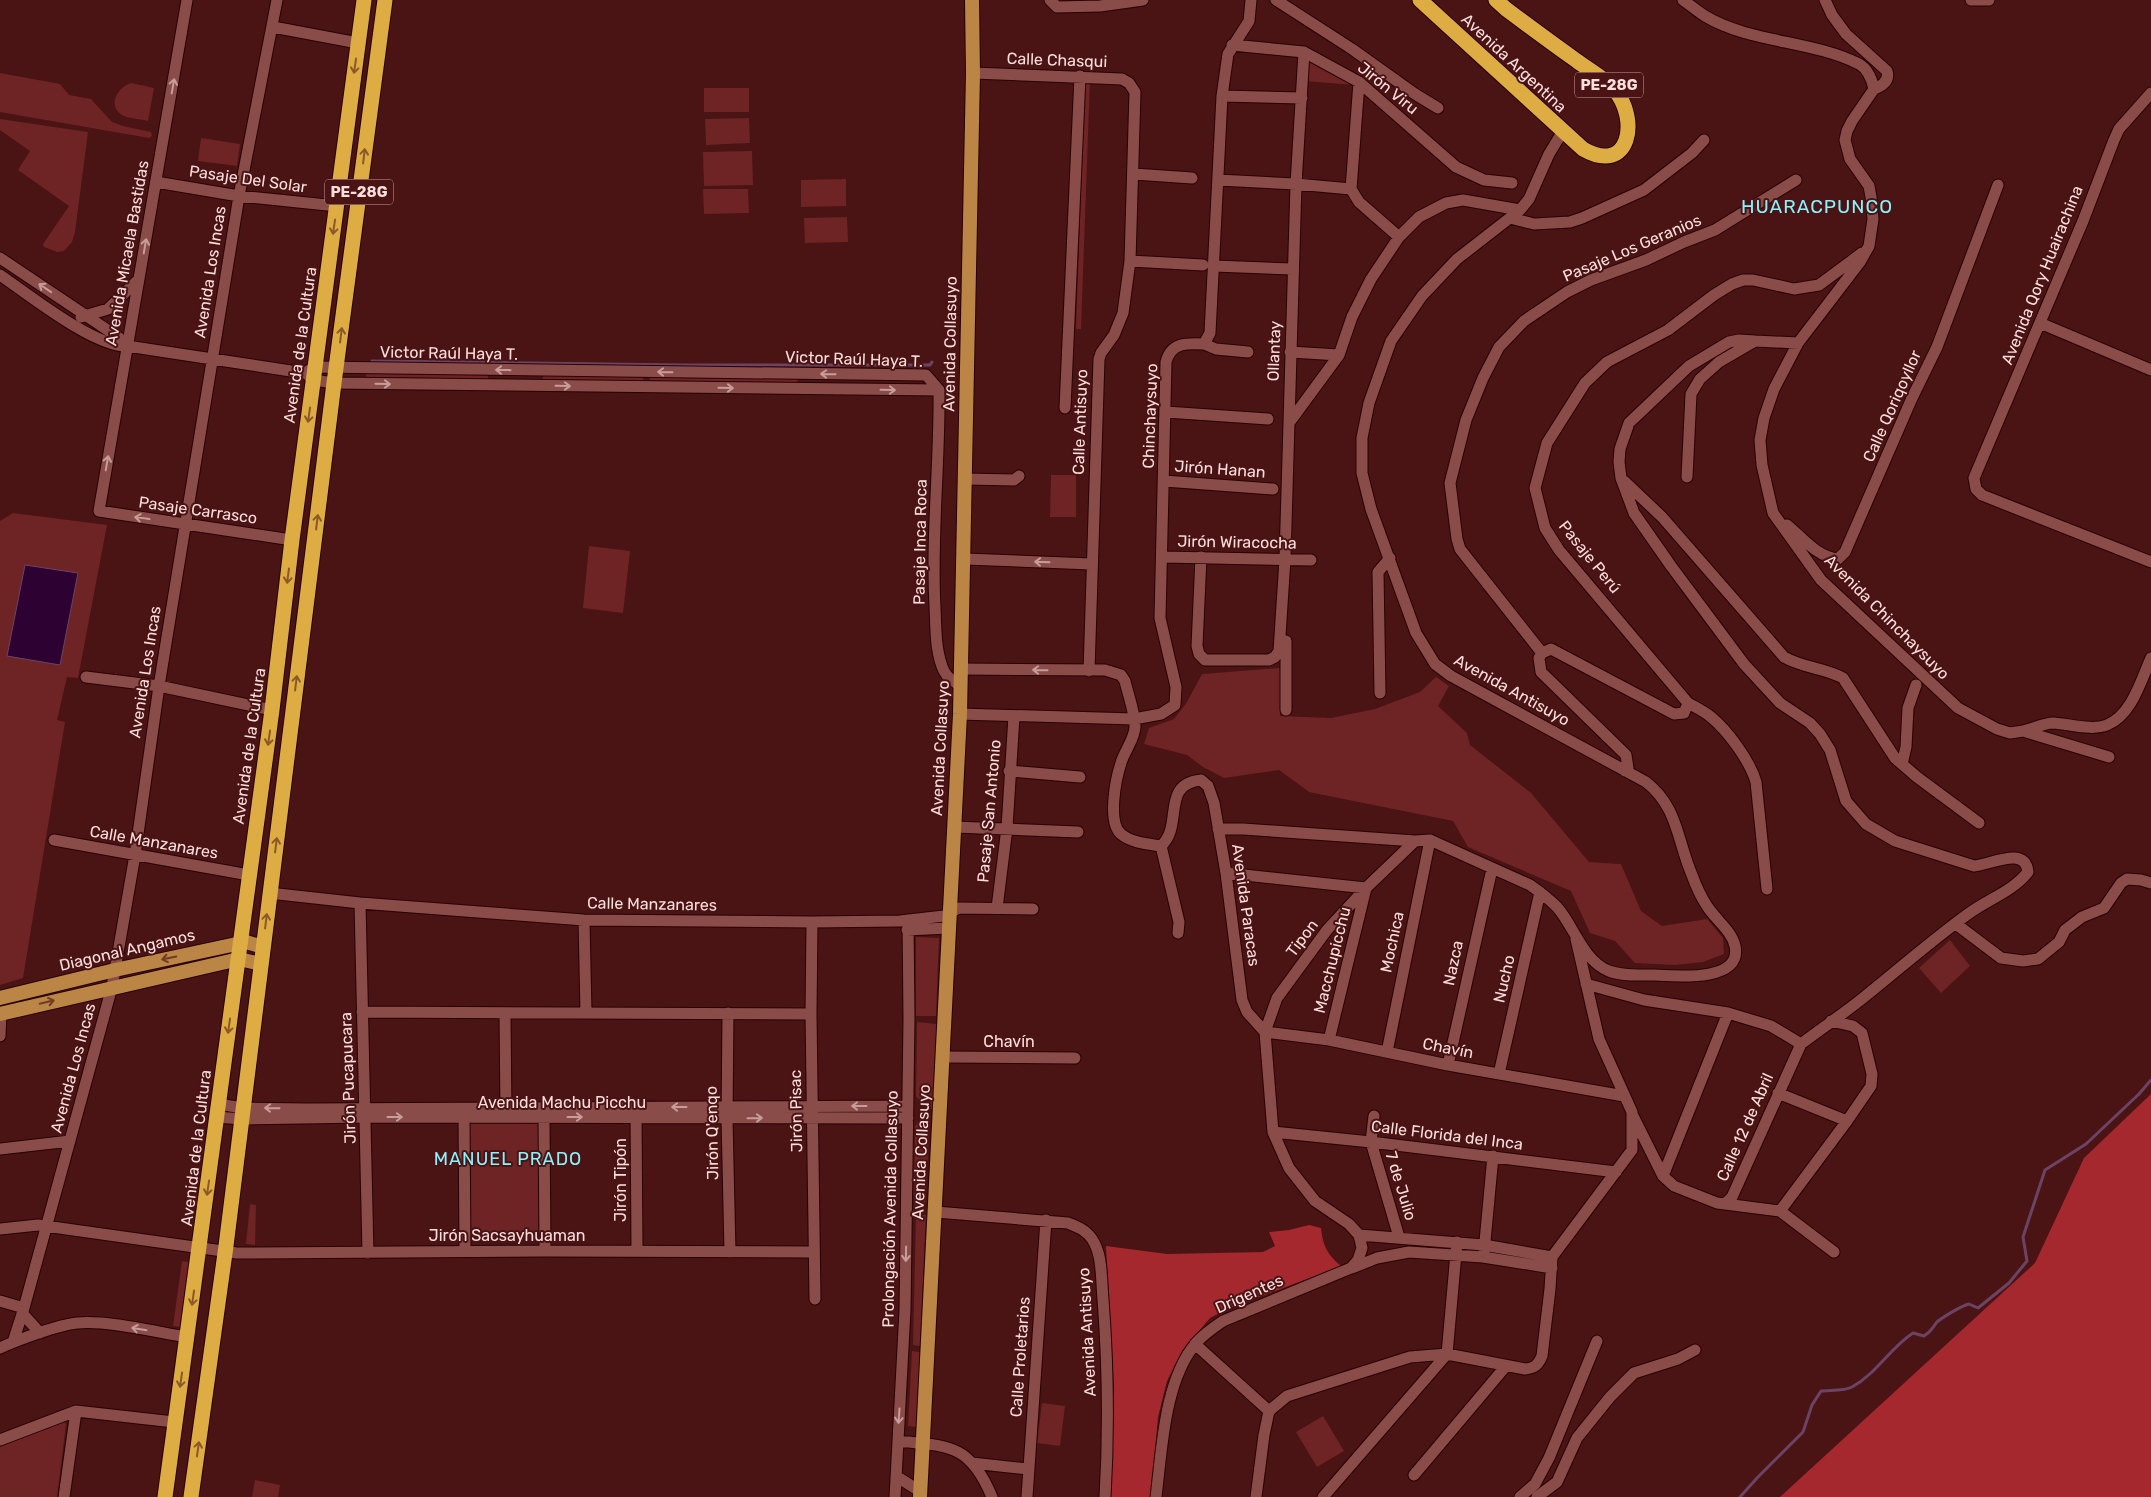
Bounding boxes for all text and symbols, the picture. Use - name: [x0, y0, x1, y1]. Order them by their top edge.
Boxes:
- street label: Avenida Argentina: [1458, 9, 1570, 117]
- street label: Calle Chasqui: [1006, 49, 1108, 71]
- one-way arrow: [350, 57, 360, 73]
- street label: Jirón Viru: [1354, 58, 1422, 118]
- road number: PE-28G: [1575, 72, 1643, 98]
- one-way arrow: [168, 78, 178, 94]
- one-way arrow: [359, 149, 369, 165]
- street label: Avenida Micaela Bastidas: [101, 159, 153, 347]
- street label: Pasaje Del Solar: [188, 161, 308, 197]
- road number: PE-28G: [325, 180, 393, 204]
- street label: Avenida Qory Huairachina: [1997, 183, 2087, 367]
- district label: HUARACPUNCO: [1741, 195, 1893, 218]
- street label: Avenida Los Incas: [190, 205, 230, 339]
- street label: Pasaje Los Geranios: [1560, 210, 1704, 286]
- one-way arrow: [329, 218, 339, 234]
- one-way arrow: [141, 238, 151, 254]
- street label: Avenida de la Cultura: [280, 266, 320, 424]
- street label: Avenida Collasuyo: [939, 276, 961, 412]
- one-way arrow: [38, 283, 52, 293]
- street label: Ollantay: [1263, 320, 1285, 382]
- one-way arrow: [336, 327, 346, 343]
- street label: Victor Raúl Haya T.: [380, 342, 518, 364]
- street label: Victor Raúl Haya T.: [785, 347, 923, 371]
- street label: Calle Qoriqoyllor: [1859, 347, 1925, 465]
- street label: Chinchaysuyo: [1139, 363, 1161, 469]
- one-way arrow: [495, 365, 512, 375]
- one-way arrow: [658, 367, 674, 377]
- one-way arrow: [820, 369, 836, 378]
- street label: Calle Antisuyo: [1069, 369, 1091, 475]
- one-way arrow: [374, 379, 391, 389]
- one-way arrow: [554, 381, 571, 391]
- one-way arrow: [717, 383, 733, 393]
- one-way arrow: [880, 385, 896, 394]
- one-way arrow: [304, 407, 314, 423]
- one-way arrow: [102, 456, 112, 472]
- street label: Jirón Hanan: [1174, 456, 1266, 482]
- street label: Pasaje Inca Roca: [909, 479, 931, 605]
- street label: Pasaje Carrasco: [137, 492, 259, 528]
- one-way arrow: [135, 512, 151, 522]
- one-way arrow: [312, 515, 322, 531]
- street label: Pasaje Perú: [1555, 517, 1625, 597]
- street label: Jirón Wiracocha: [1177, 531, 1297, 553]
- street label: Avenida Chinchaysuyo: [1821, 551, 1953, 683]
- one-way arrow: [1035, 557, 1051, 566]
- one-way arrow: [283, 568, 293, 584]
- street label: Avenida Los Incas: [125, 605, 165, 739]
- street label: Avenida Antisuyo: [1451, 650, 1573, 730]
- one-way arrow: [1032, 665, 1048, 675]
- street label: Avenida de la Cultura: [229, 667, 269, 825]
- one-way arrow: [291, 676, 301, 692]
- street label: Avenida Collasuyo: [927, 680, 953, 816]
- one-way arrow: [263, 729, 273, 745]
- street label: Pasaje San Antonio: [973, 739, 1005, 883]
- street label: Calle Manzanares: [88, 821, 220, 863]
- one-way arrow: [271, 837, 281, 853]
- street label: Avenida Paracas: [1228, 843, 1264, 967]
- street label: Calle Manzanares: [587, 893, 717, 915]
- street label: Macchupicchu: [1310, 905, 1354, 1015]
- street label: Mochica: [1376, 910, 1408, 974]
- one-way arrow: [261, 913, 271, 929]
- street label: Tipon: [1282, 916, 1322, 960]
- street label: Diagonal Angamos: [57, 925, 197, 975]
- street label: Nazca: [1439, 939, 1467, 987]
- street label: Nucho: [1489, 953, 1519, 1005]
- one-way arrow: [162, 954, 178, 963]
- one-way arrow: [39, 997, 55, 1006]
- street label: Avenida Los Incas: [47, 1001, 99, 1135]
- street label: Jirón Pucapucara: [336, 1012, 360, 1144]
- one-way arrow: [224, 1018, 234, 1034]
- street label: Chavín: [983, 1032, 1035, 1051]
- street label: Chavín: [1421, 1034, 1475, 1062]
- street label: Avenida de la Cultura: [177, 1069, 215, 1227]
- street label: Jirón Pisac: [786, 1069, 806, 1153]
- street label: Calle 12 de Abril: [1713, 1070, 1777, 1184]
- street label: Avenida Collasuyo: [908, 1084, 934, 1220]
- street label: Jirón Q'enqo: [702, 1086, 722, 1180]
- street label: Prolongación Avenida Collasuyo: [878, 1090, 902, 1328]
- street label: Avenida Machu Picchu: [478, 1093, 646, 1112]
- one-way arrow: [852, 1101, 868, 1111]
- one-way arrow: [264, 1103, 280, 1113]
- one-way arrow: [672, 1103, 688, 1112]
- one-way arrow: [386, 1112, 403, 1122]
- one-way arrow: [566, 1112, 583, 1122]
- one-way arrow: [746, 1113, 763, 1123]
- street label: Calle Florida del Inca: [1370, 1116, 1524, 1154]
- street label: Jirón Tipón: [611, 1138, 630, 1222]
- district label: MANUEL PRADO: [434, 1148, 582, 1170]
- street label: 7 de Julio: [1382, 1149, 1420, 1223]
- one-way arrow: [203, 1179, 213, 1195]
- street label: Jirón Sacsayhuaman: [429, 1226, 585, 1245]
- one-way arrow: [902, 1246, 911, 1262]
- street label: Avenida Antisuyo: [1074, 1267, 1100, 1397]
- street label: Drigentes: [1212, 1271, 1286, 1317]
- one-way arrow: [187, 1290, 197, 1306]
- street label: Calle Proletarios: [1006, 1296, 1034, 1418]
- one-way arrow: [131, 1324, 147, 1334]
- one-way arrow: [175, 1372, 185, 1388]
- one-way arrow: [895, 1408, 904, 1424]
- one-way arrow: [194, 1441, 204, 1457]

